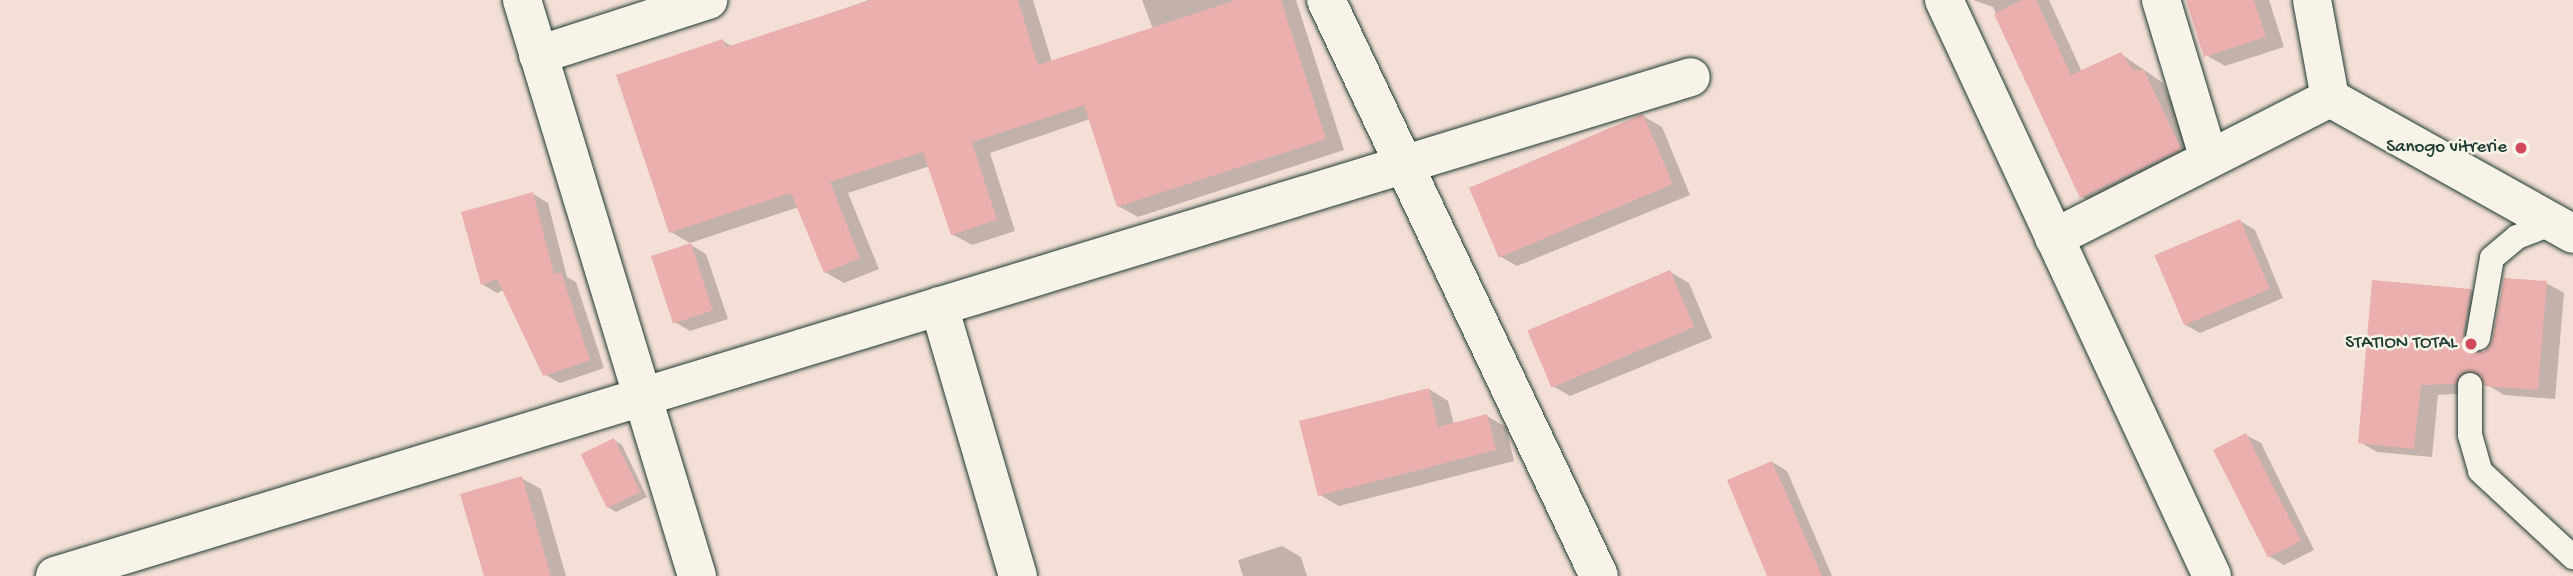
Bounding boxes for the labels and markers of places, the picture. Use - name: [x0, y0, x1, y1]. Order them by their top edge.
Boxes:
- place label: Sanogo vitrerie: [2386, 137, 2507, 159]
- marker: Sanogo vitrerie: [2513, 140, 2529, 156]
- place label: STATION TOTAL: [2345, 333, 2457, 355]
- marker: STATION TOTAL: [2463, 336, 2479, 352]

